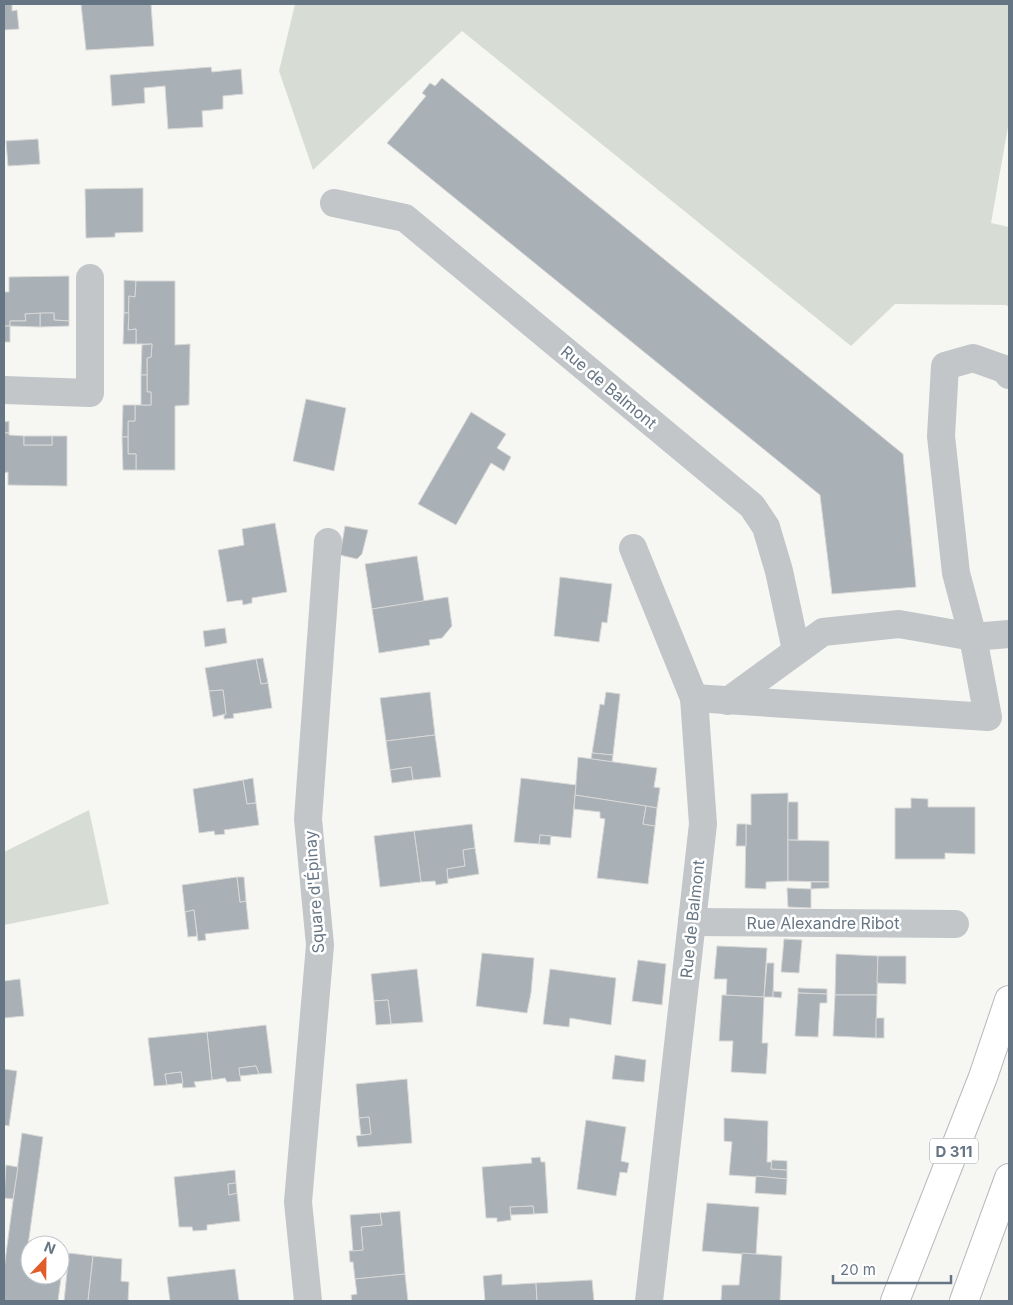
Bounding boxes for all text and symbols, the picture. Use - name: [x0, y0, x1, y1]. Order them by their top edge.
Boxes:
- street label: Rue de Balmont: [557, 341, 661, 433]
- street label: Square d'Épinay: [300, 830, 328, 954]
- street label: Rue de Balmont: [676, 859, 708, 979]
- street label: Rue Alexandre Ribot: [747, 913, 899, 933]
- road number: D 311: [930, 1138, 978, 1164]
- north arrow: [20, 1235, 70, 1285]
- text: N: [42, 1238, 58, 1257]
- scale bar: [833, 1252, 950, 1284]
- text: 20 m: [840, 1260, 876, 1279]

